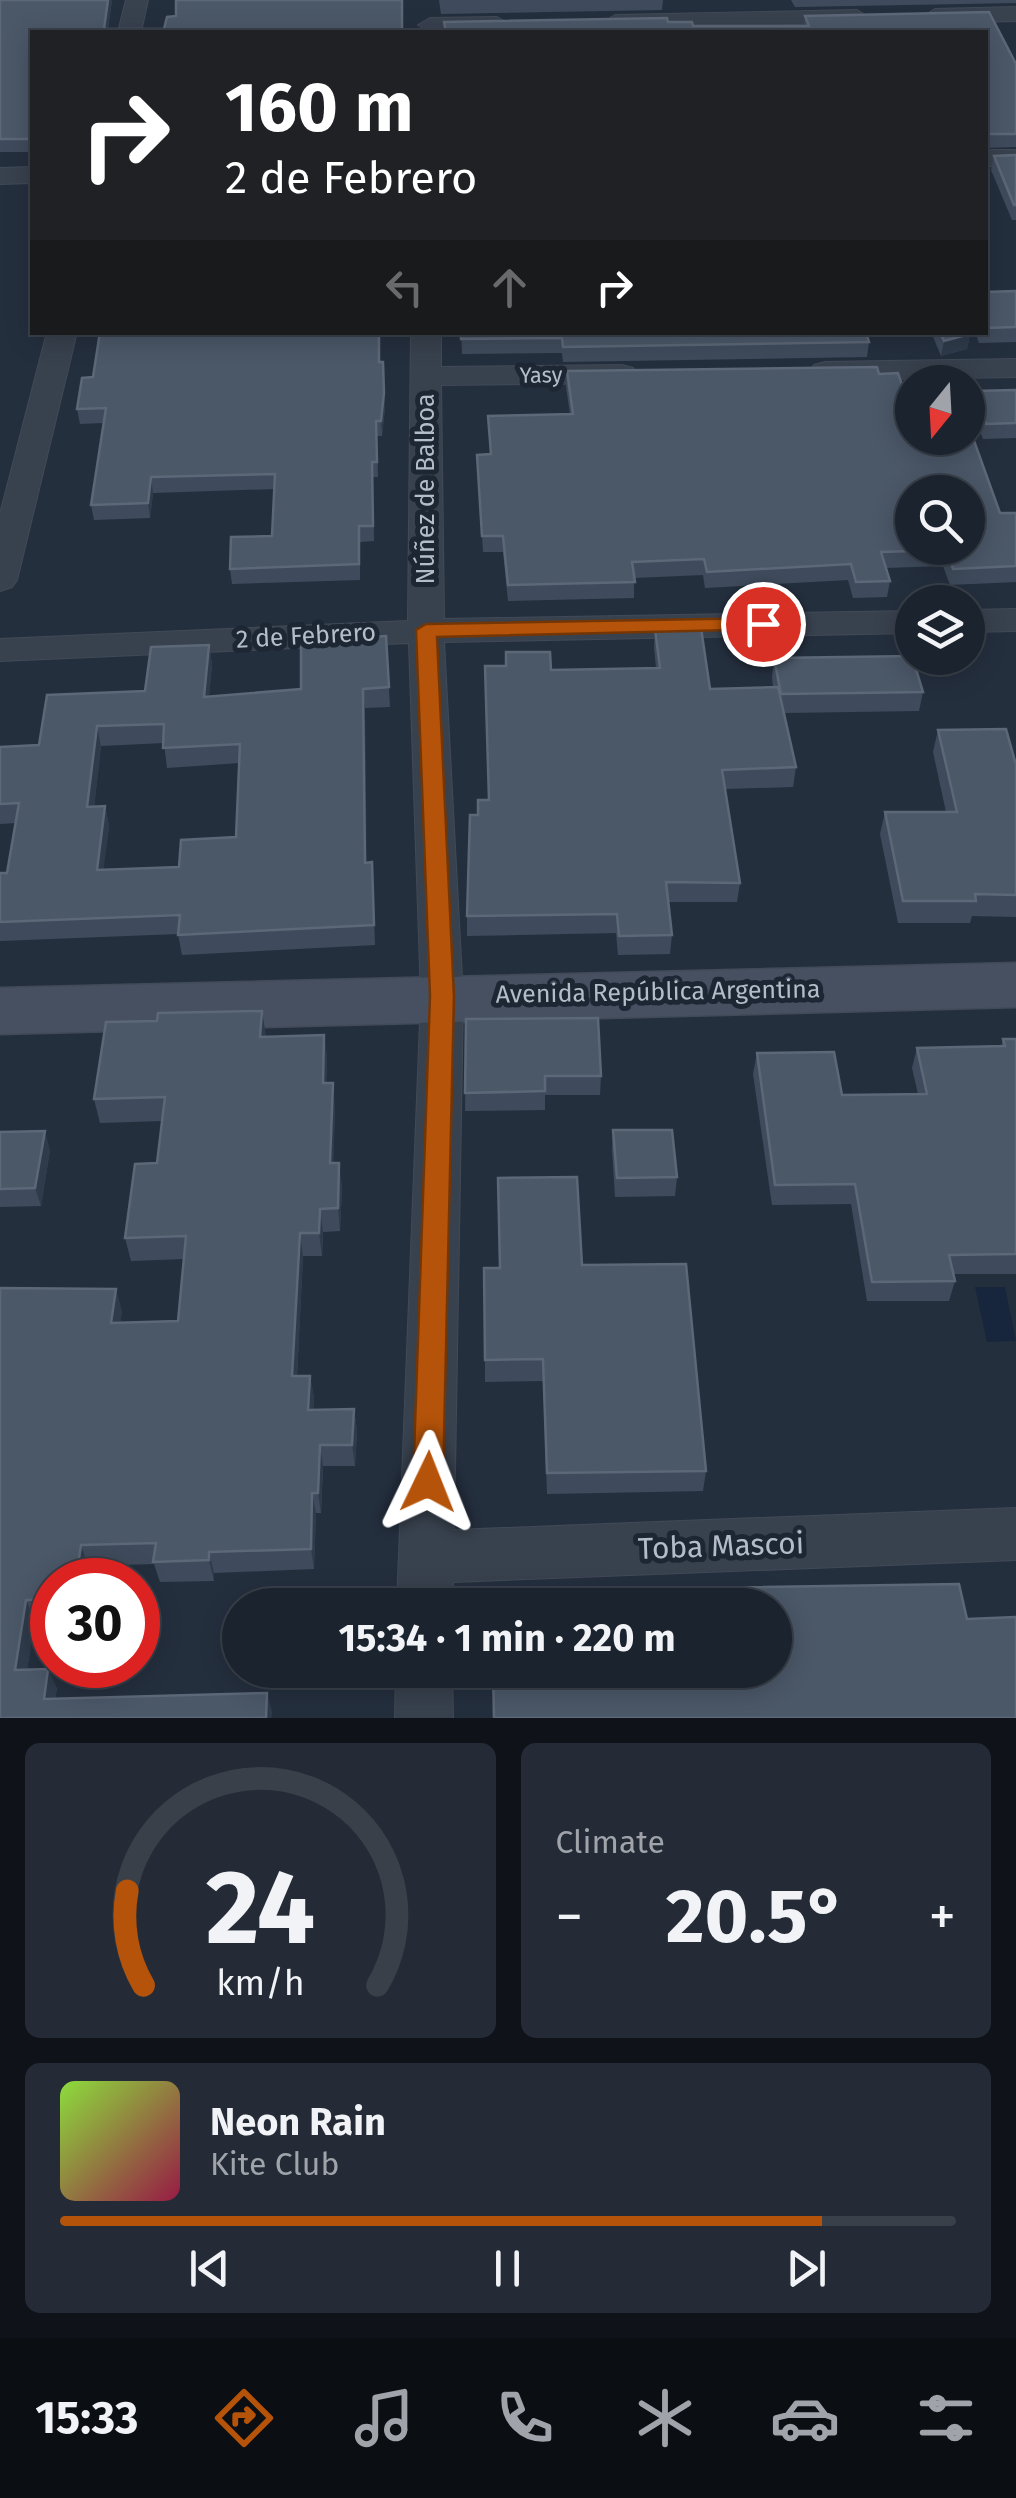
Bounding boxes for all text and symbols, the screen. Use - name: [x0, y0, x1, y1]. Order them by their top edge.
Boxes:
- text: 160 m: [225, 66, 414, 150]
- icon: right: [60, 70, 190, 200]
- text: 2 de Febrero: [225, 151, 477, 205]
- icon: left: [377, 260, 432, 315]
- icon: ahead: [482, 260, 537, 315]
- icon: right: [587, 260, 642, 315]
- street label: Yasy: [519, 361, 563, 389]
- north arrow: [895, 365, 985, 455]
- map controls: [895, 365, 985, 675]
- street label: Núñez de Balboa: [411, 393, 441, 585]
- button: search: [895, 475, 985, 565]
- pin: [721, 582, 806, 667]
- button: layers: [895, 585, 985, 675]
- icon: arrive: [736, 597, 791, 652]
- street label: 2 de Febrero: [235, 617, 377, 655]
- street label: Avenida República Argentina: [495, 974, 821, 1010]
- position arrow: [376, 1430, 480, 1534]
- street label: Toba Mascoi: [637, 1525, 805, 1567]
- speed limit sign: 30: [30, 1558, 160, 1688]
- text: 15:34 · 1 min · 220 m: [338, 1615, 676, 1661]
- text: Climate: [556, 1823, 665, 1861]
- text: 24: [205, 1846, 315, 1971]
- text: 20.5°: [666, 1872, 846, 1962]
- text: −: [556, 1884, 583, 1950]
- text: +: [929, 1884, 956, 1950]
- text: km/h: [216, 1962, 304, 2004]
- text: Neon Rain: [210, 2099, 386, 2145]
- text: Kite Club: [210, 2145, 339, 2183]
- icon: previous: [182, 2241, 237, 2296]
- icon: pause: [480, 2241, 535, 2296]
- icon: next: [779, 2241, 834, 2296]
- icon: directions: [209, 2383, 279, 2453]
- icon: music: [349, 2383, 419, 2453]
- icon: phone: [490, 2383, 560, 2453]
- icon: climate: [630, 2383, 700, 2453]
- icon: car: [770, 2383, 840, 2453]
- icon: filters: [911, 2383, 981, 2453]
- text: 15:33: [35, 2391, 139, 2445]

